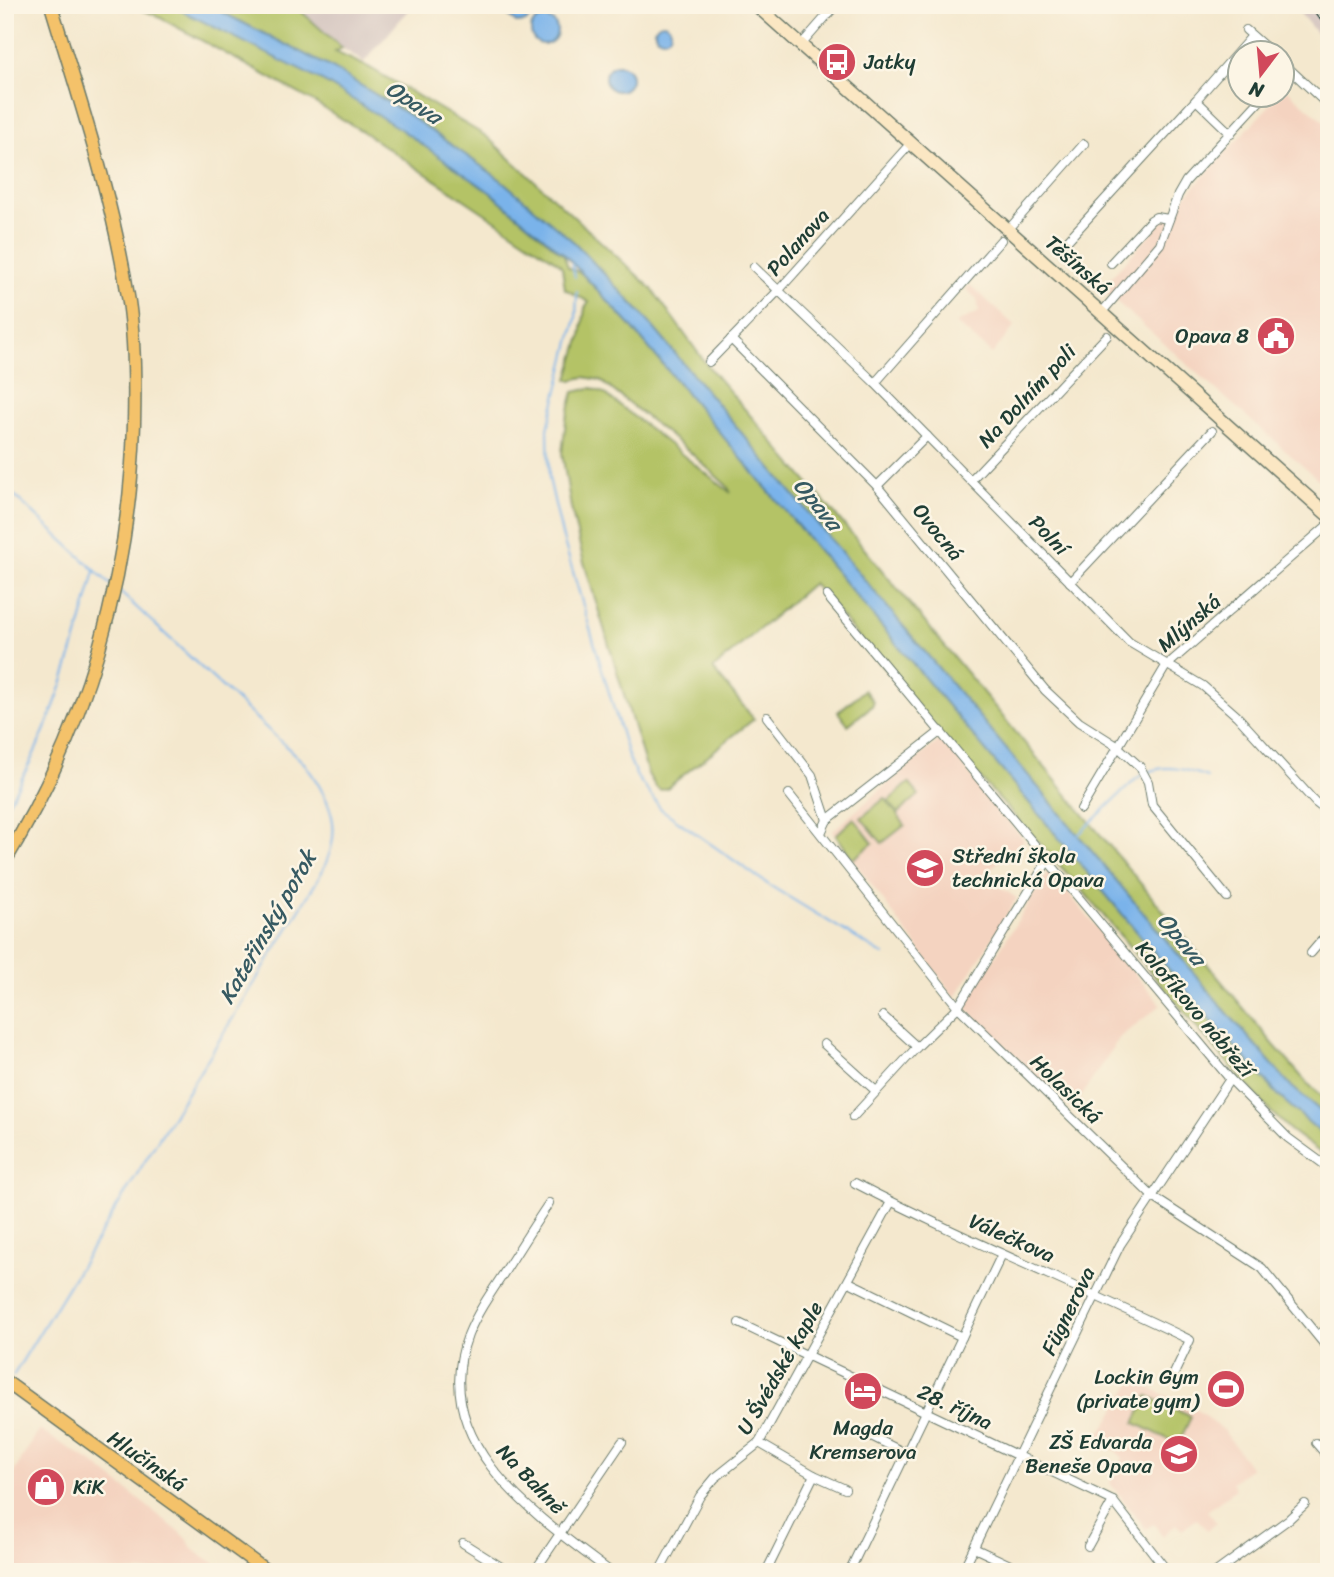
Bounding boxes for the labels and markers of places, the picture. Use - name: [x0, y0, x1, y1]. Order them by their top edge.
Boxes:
- bus stop icon: Jatky: [816, 41, 858, 83]
- place label: Jatky: [863, 43, 916, 81]
- public building icon: Opava 8: [1255, 315, 1297, 357]
- place label: Opava 8: [1175, 317, 1249, 355]
- place label: Střední škola technická Opava: [952, 837, 1104, 899]
- school or university icon: Střední škola technická Opava: [904, 847, 946, 889]
- place label: Lockin Gym (private gym): [1076, 1358, 1201, 1420]
- sports icon: Lockin Gym (private gym): [1205, 1368, 1247, 1410]
- hotel icon: Magda Kremserova: [842, 1370, 884, 1412]
- place label: Magda Kremserova: [809, 1409, 917, 1471]
- place label: ZŠ Edvarda Beneše Opava: [1025, 1423, 1152, 1485]
- school or university icon: ZŠ Edvarda Beneše Opava: [1158, 1433, 1200, 1475]
- shop icon: KiK: [25, 1466, 67, 1508]
- place label: KiK: [73, 1468, 106, 1506]

